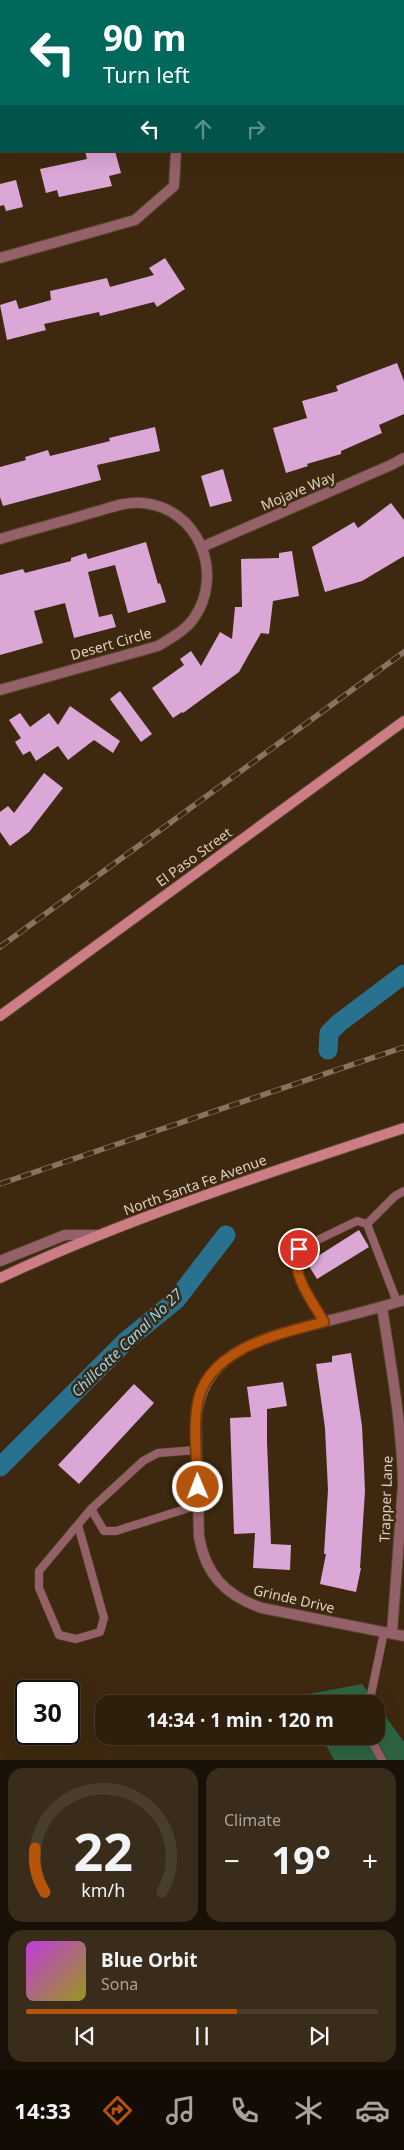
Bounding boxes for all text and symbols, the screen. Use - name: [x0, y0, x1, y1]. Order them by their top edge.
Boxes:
- text: 90 m: [103, 14, 186, 61]
- icon: left: [20, 20, 85, 85]
- text: Turn left: [103, 59, 190, 89]
- icon: left: [136, 115, 164, 143]
- icon: ahead: [189, 115, 217, 143]
- icon: right: [242, 115, 270, 143]
- street label: Mojave Way: [258, 466, 339, 515]
- street label: Desert Circle: [68, 623, 154, 664]
- street label: El Paso Street: [152, 823, 235, 891]
- street label: North Santa Fe Avenue: [121, 1150, 269, 1219]
- pin: [278, 1228, 320, 1270]
- icon: arrive: [285, 1235, 313, 1263]
- water label: Chillcotte Canal No 27: [66, 1283, 187, 1401]
- street label: Trapper Lane: [374, 1455, 397, 1543]
- position arrow: [171, 1460, 223, 1512]
- street label: Grinde Drive: [252, 1580, 337, 1617]
- speed limit sign: 30: [15, 1680, 80, 1745]
- text: 14:34 · 1 min · 120 m: [146, 1707, 334, 1733]
- text: Climate: [224, 1809, 281, 1831]
- text: 22: [73, 1815, 133, 1886]
- text: 19°: [271, 1833, 331, 1885]
- text: −: [224, 1841, 240, 1879]
- text: +: [362, 1841, 378, 1879]
- text: km/h: [81, 1878, 125, 1902]
- text: Blue Orbit: [101, 1947, 197, 1973]
- text: Sona: [101, 1973, 138, 1995]
- icon: previous: [71, 2022, 99, 2050]
- icon: pause: [188, 2022, 216, 2050]
- icon: next: [305, 2022, 333, 2050]
- icon: directions: [100, 2093, 135, 2128]
- icon: music: [163, 2093, 198, 2128]
- icon: phone: [227, 2093, 262, 2128]
- icon: climate: [291, 2093, 326, 2128]
- icon: car: [355, 2093, 390, 2128]
- text: 14:33: [14, 2095, 71, 2125]

